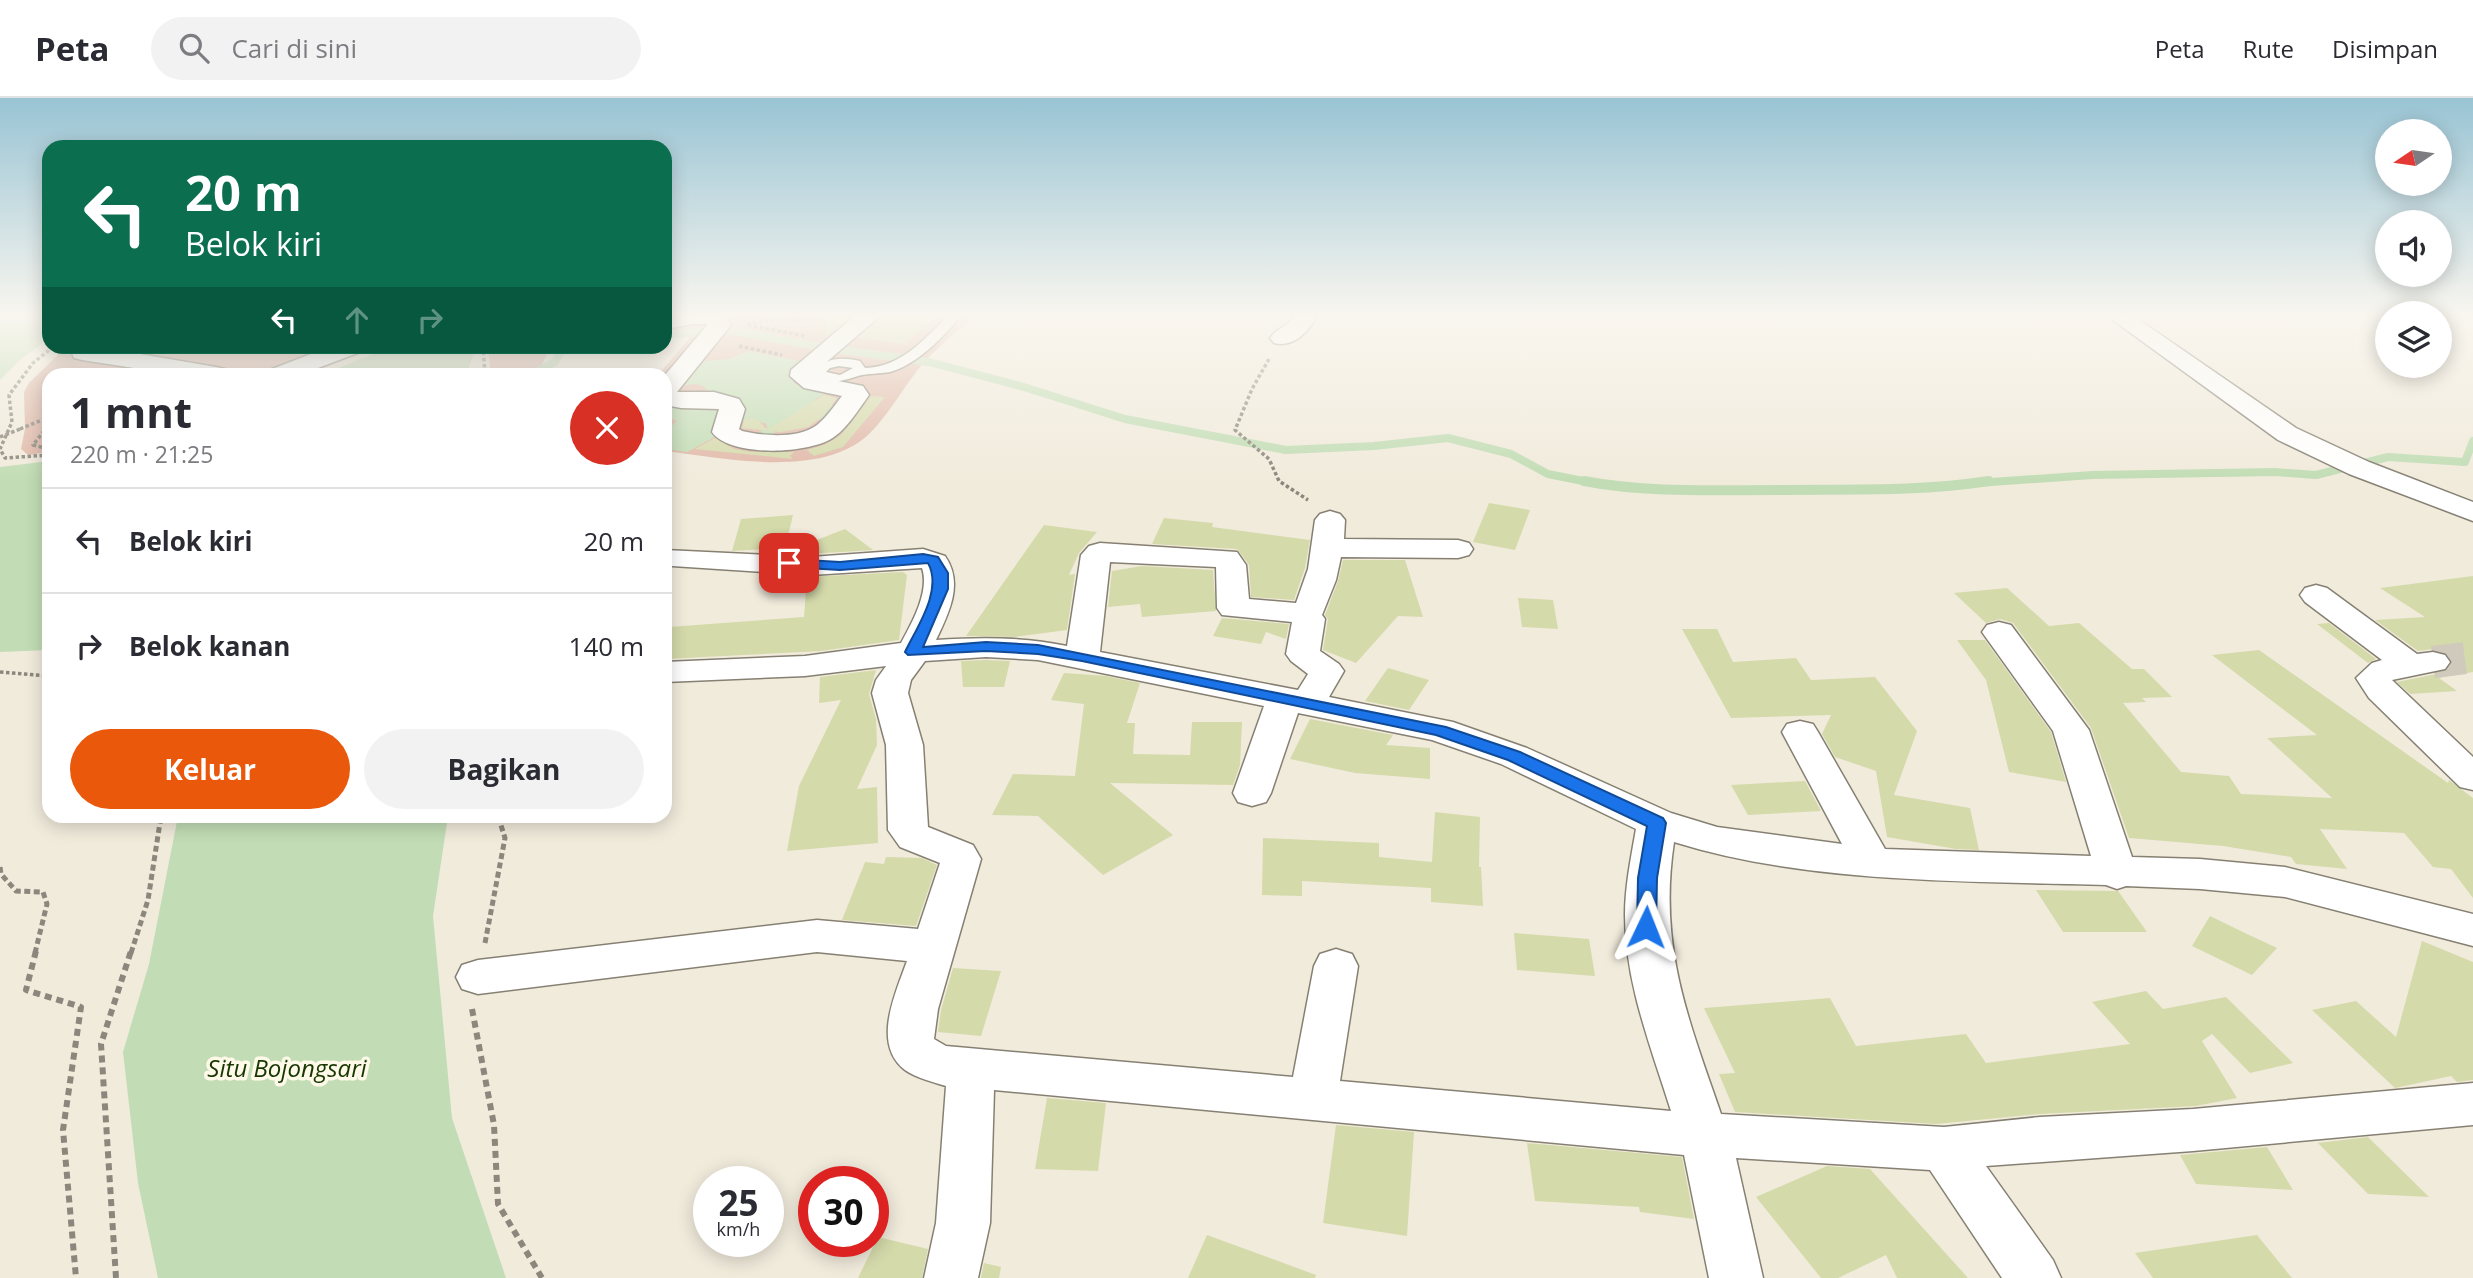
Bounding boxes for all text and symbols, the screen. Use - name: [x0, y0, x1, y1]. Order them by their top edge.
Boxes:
- search box: [151, 17, 641, 80]
- text: Peta: [35, 26, 109, 71]
- icon: search: [175, 29, 213, 67]
- text: Cari di sini: [231, 30, 357, 66]
- text: Peta: [2155, 32, 2205, 65]
- text: Rute: [2243, 32, 2294, 65]
- text: Disimpan: [2332, 32, 2438, 65]
- north arrow: [2375, 119, 2452, 196]
- map controls: [2375, 119, 2452, 378]
- text: 20 m: [185, 159, 302, 225]
- icon: left: [70, 168, 161, 259]
- button: sound: [2375, 210, 2452, 287]
- text: Belok kiri: [185, 222, 322, 265]
- icon: left: [265, 301, 303, 339]
- icon: ahead: [338, 301, 376, 339]
- icon: right: [411, 301, 449, 339]
- button: layers: [2375, 301, 2452, 378]
- text: 1 mnt: [70, 383, 192, 440]
- button: close: [570, 391, 644, 465]
- text: 220 m · 21:25: [70, 438, 213, 470]
- icon: left: [70, 522, 108, 560]
- text: Belok kiri: [129, 523, 253, 559]
- text: 20 m: [583, 523, 644, 559]
- pin: [759, 533, 819, 593]
- icon: arrive: [770, 544, 808, 582]
- icon: right: [70, 627, 108, 665]
- text: Belok kanan: [129, 628, 290, 664]
- text: 140 m: [569, 628, 644, 664]
- button: Keluar: [70, 729, 350, 809]
- button: Bagikan: [364, 729, 644, 809]
- position arrow: [1609, 890, 1683, 964]
- water label: Situ Bojongsari: [207, 1051, 368, 1084]
- speed limit sign: 30: [798, 1166, 889, 1257]
- text: 25: [718, 1179, 759, 1226]
- text: km/h: [717, 1217, 760, 1241]

